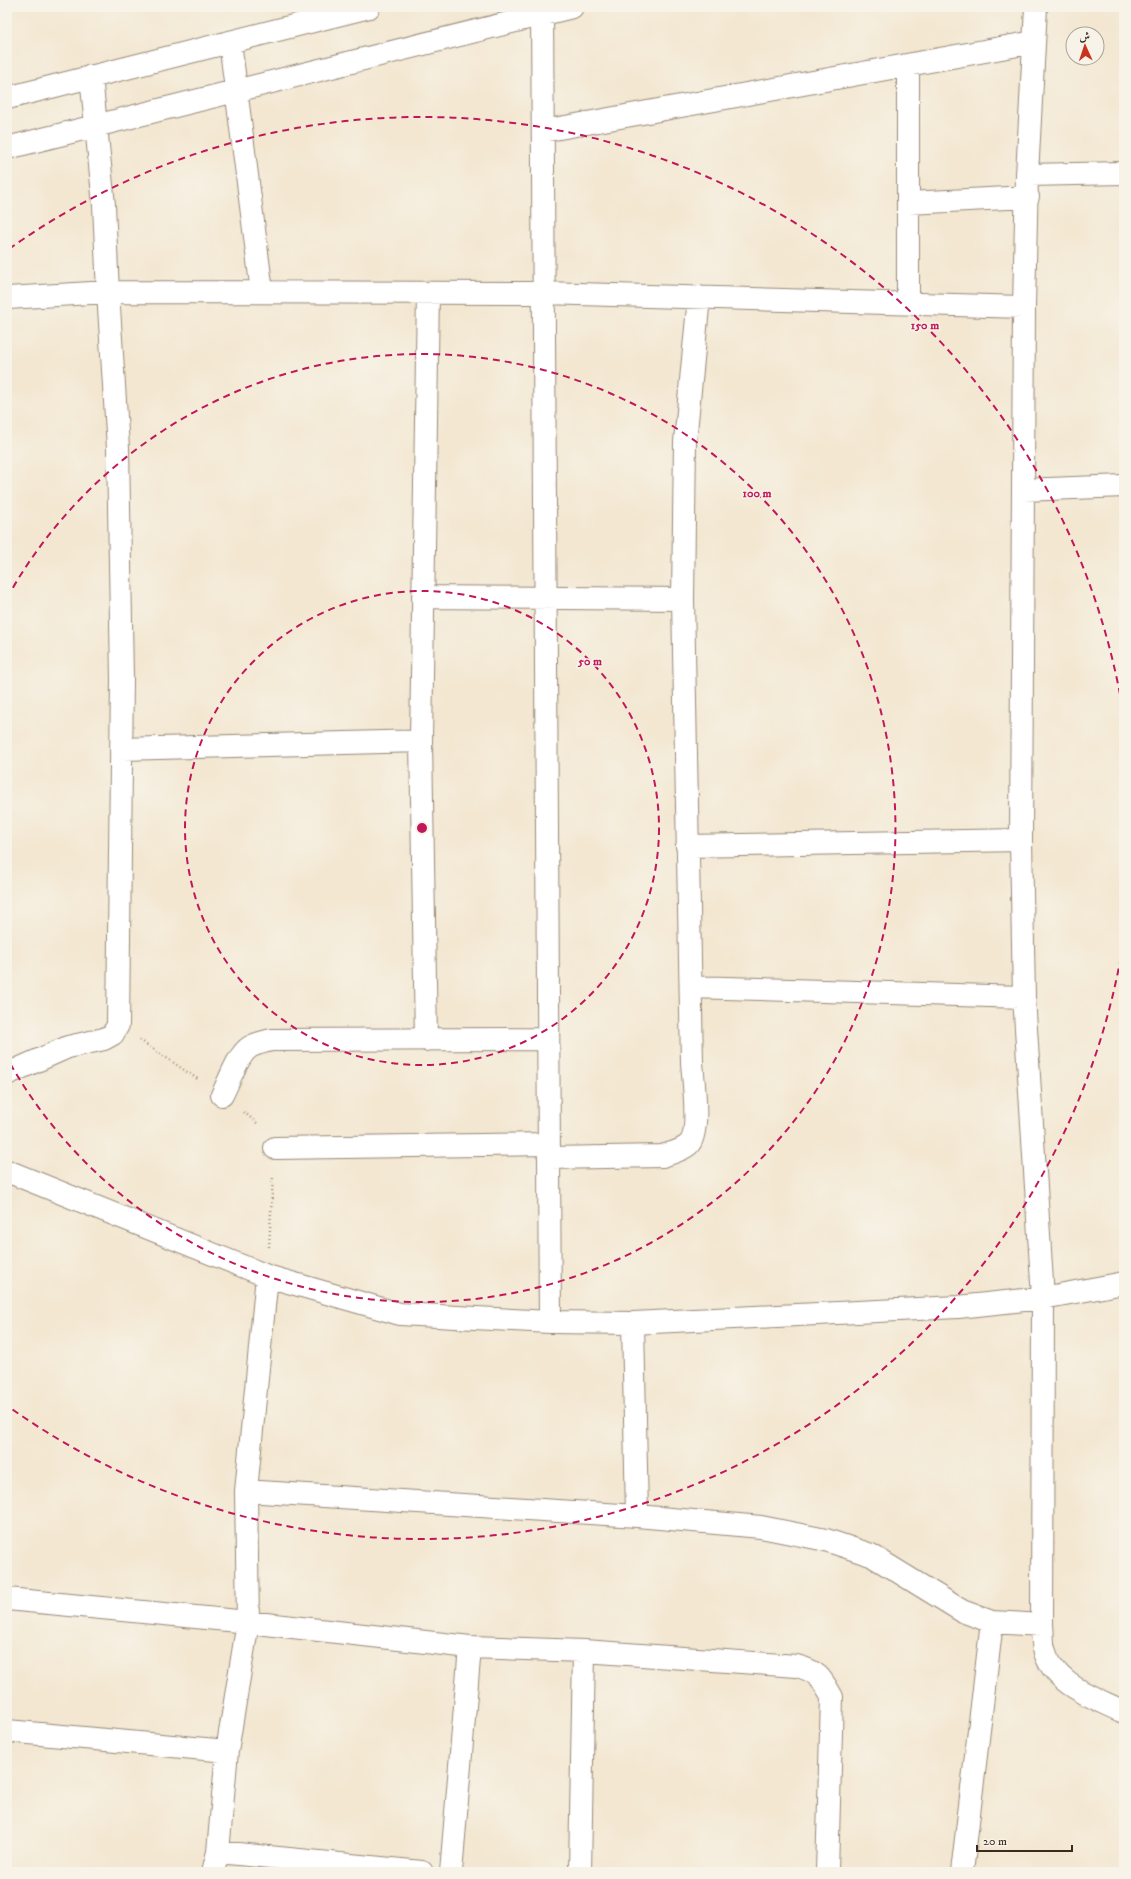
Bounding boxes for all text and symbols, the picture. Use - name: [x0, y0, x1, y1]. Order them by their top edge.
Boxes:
- north arrow: [1065, 26, 1105, 66]
- text: ش: [1079, 30, 1090, 44]
- text: 150 m: [911, 318, 939, 333]
- text: 100 m: [743, 486, 771, 501]
- text: 50 m: [577, 654, 602, 669]
- centre of rings: [415, 821, 429, 835]
- scale bar: [977, 1827, 1072, 1853]
- text: 20 m: [983, 1834, 1007, 1849]

